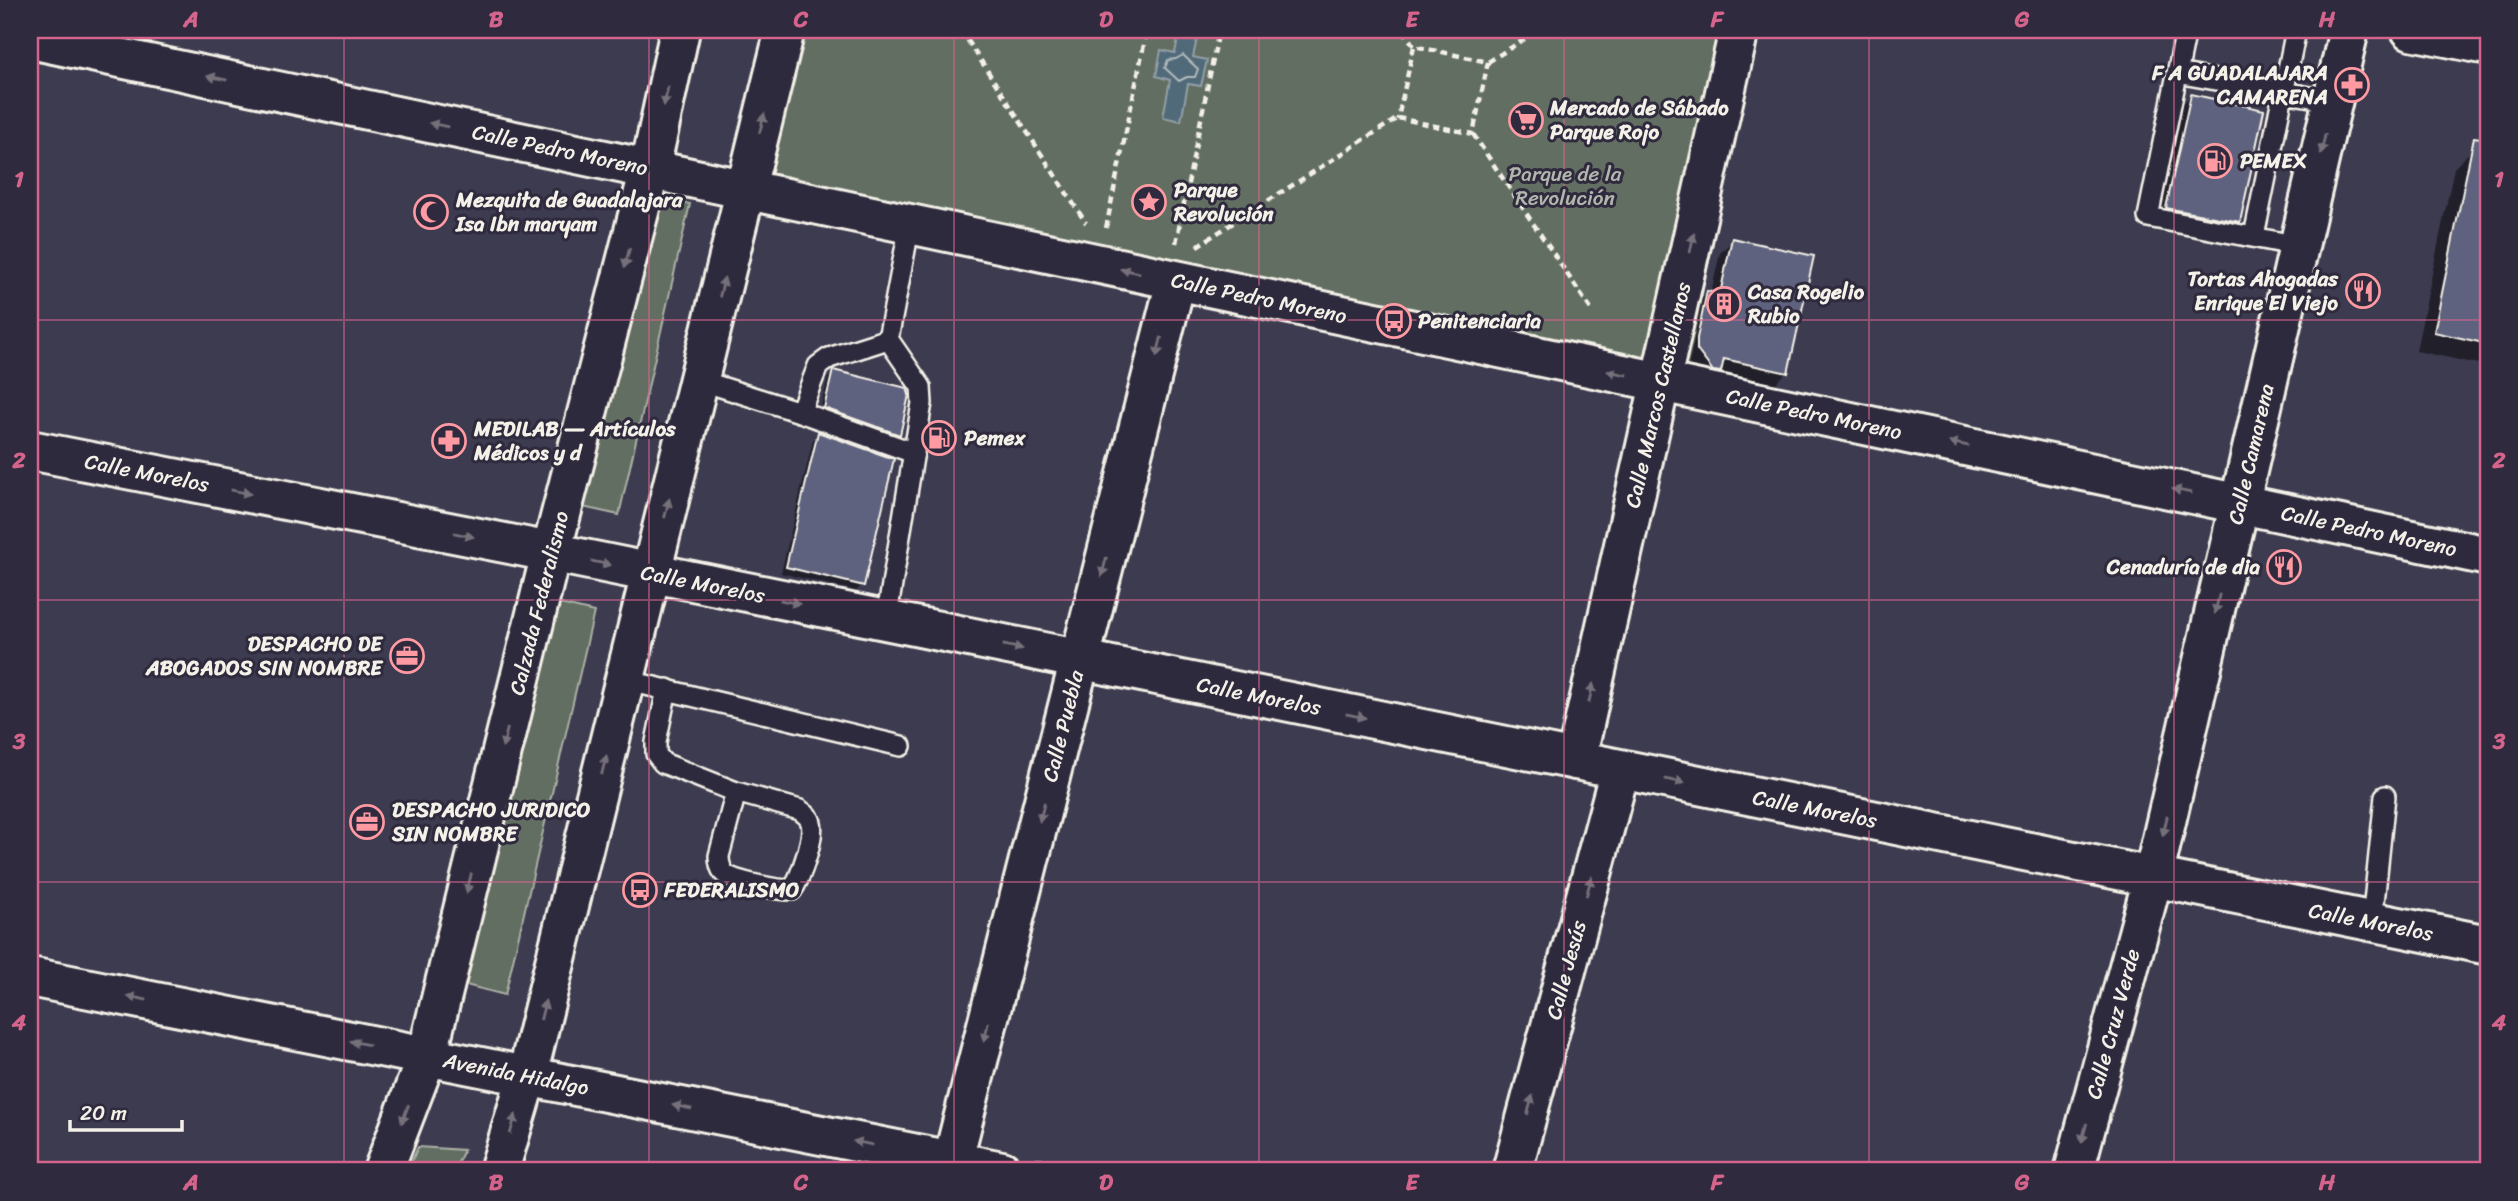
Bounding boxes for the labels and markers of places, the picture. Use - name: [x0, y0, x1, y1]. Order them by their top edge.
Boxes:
- place label: F A GUADALAJARA CAMARENA: [2151, 54, 2328, 116]
- pharmacy icon: F A GUADALAJARA CAMARENA: [2333, 66, 2371, 104]
- place label: Mercado de Sábado Parque Rojo: [1549, 89, 1729, 151]
- supermarket icon: Mercado de Sábado Parque Rojo: [1507, 101, 1545, 139]
- fuel station icon: PEMEX: [2196, 142, 2234, 180]
- place label: PEMEX: [2240, 142, 2307, 180]
- place label: Parque Revolución: [1173, 171, 1274, 233]
- place label: Mezquita de Guadalajara Isa Ibn maryam: [455, 181, 684, 243]
- place icon: Parque Revolución: [1130, 183, 1168, 221]
- mosque icon: Mezquita de Guadalajara Isa Ibn maryam: [412, 193, 450, 231]
- place label: Tortas Ahogadas Enrique El Viejo: [2188, 260, 2339, 322]
- restaurant icon: Tortas Ahogadas Enrique El Viejo: [2344, 272, 2382, 310]
- place label: Casa Rogelio Rubio: [1747, 273, 1865, 335]
- building icon: Casa Rogelio Rubio: [1705, 285, 1743, 323]
- bus stop icon: Penitenciaria: [1375, 302, 1413, 340]
- place label: Penitenciaria: [1418, 302, 1542, 340]
- place label: MEDILAB — Artículos Médicos y d: [473, 410, 676, 472]
- fuel station icon: Pemex: [920, 419, 958, 457]
- place label: Pemex: [964, 419, 1026, 457]
- pharmacy icon: MEDILAB — Artículos Médicos y d: [430, 422, 468, 460]
- place label: Cenaduría de dia: [2106, 548, 2260, 586]
- restaurant icon: Cenaduría de dia: [2265, 548, 2303, 586]
- place label: DESPACHO DE ABOGADOS SIN NOMBRE: [145, 625, 384, 687]
- office icon: DESPACHO DE ABOGADOS SIN NOMBRE: [388, 637, 426, 675]
- place label: DESPACHO JURIDICO SIN NOMBRE: [391, 791, 591, 853]
- office icon: DESPACHO JURIDICO SIN NOMBRE: [348, 803, 386, 841]
- bus stop icon: FEDERALISMO: [621, 871, 659, 909]
- place label: FEDERALISMO: [663, 871, 800, 909]

